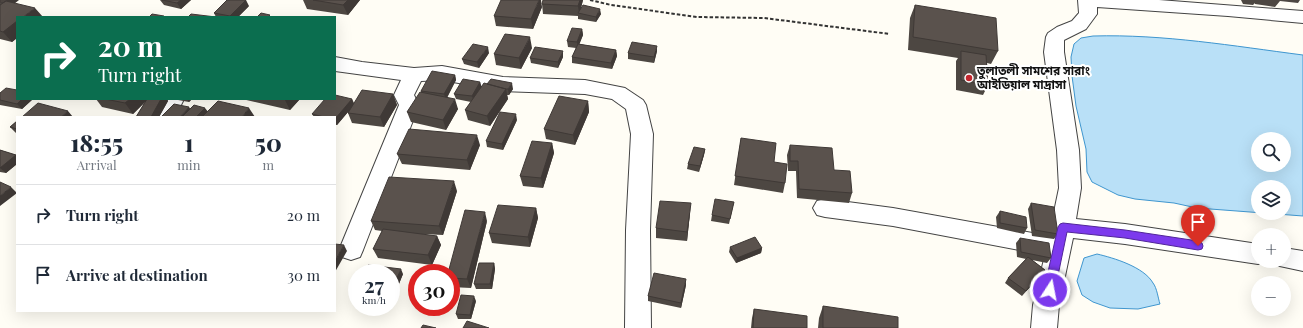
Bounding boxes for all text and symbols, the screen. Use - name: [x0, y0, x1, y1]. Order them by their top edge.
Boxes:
- text: 20 m: [98, 27, 163, 64]
- icon: right: [32, 32, 84, 84]
- place label: তুলাতলী সামশের সারাং আইডিয়াল মাদ্রাসা: [976, 62, 1091, 92]
- text: Turn right: [98, 63, 181, 87]
- marker: তুলাতলী সামশের সারাং আইডিয়াল মাদ্রাসা: [964, 73, 974, 83]
- text: 18:55: [70, 126, 123, 158]
- text: 1: [184, 126, 194, 158]
- text: 50: [255, 126, 282, 158]
- map controls: [1251, 132, 1291, 316]
- button: search: [1251, 132, 1291, 172]
- text: Arrival: [77, 156, 117, 173]
- text: min: [177, 156, 200, 173]
- text: m: [262, 156, 274, 173]
- button: layers: [1251, 180, 1291, 220]
- icon: right: [32, 204, 54, 226]
- text: Turn right: [66, 205, 139, 225]
- text: 20 m: [287, 205, 320, 225]
- pin: [1181, 205, 1215, 246]
- icon: arrive: [1187, 211, 1209, 233]
- button: +: [1251, 228, 1291, 268]
- icon: arrive: [32, 264, 54, 286]
- speed limit sign: 30: [408, 264, 460, 316]
- text: Arrive at destination: [66, 265, 208, 285]
- text: 30 m: [287, 265, 320, 285]
- position arrow: [1029, 269, 1071, 311]
- text: 27: [364, 271, 384, 298]
- button: −: [1251, 276, 1291, 316]
- text: km/h: [362, 293, 386, 307]

